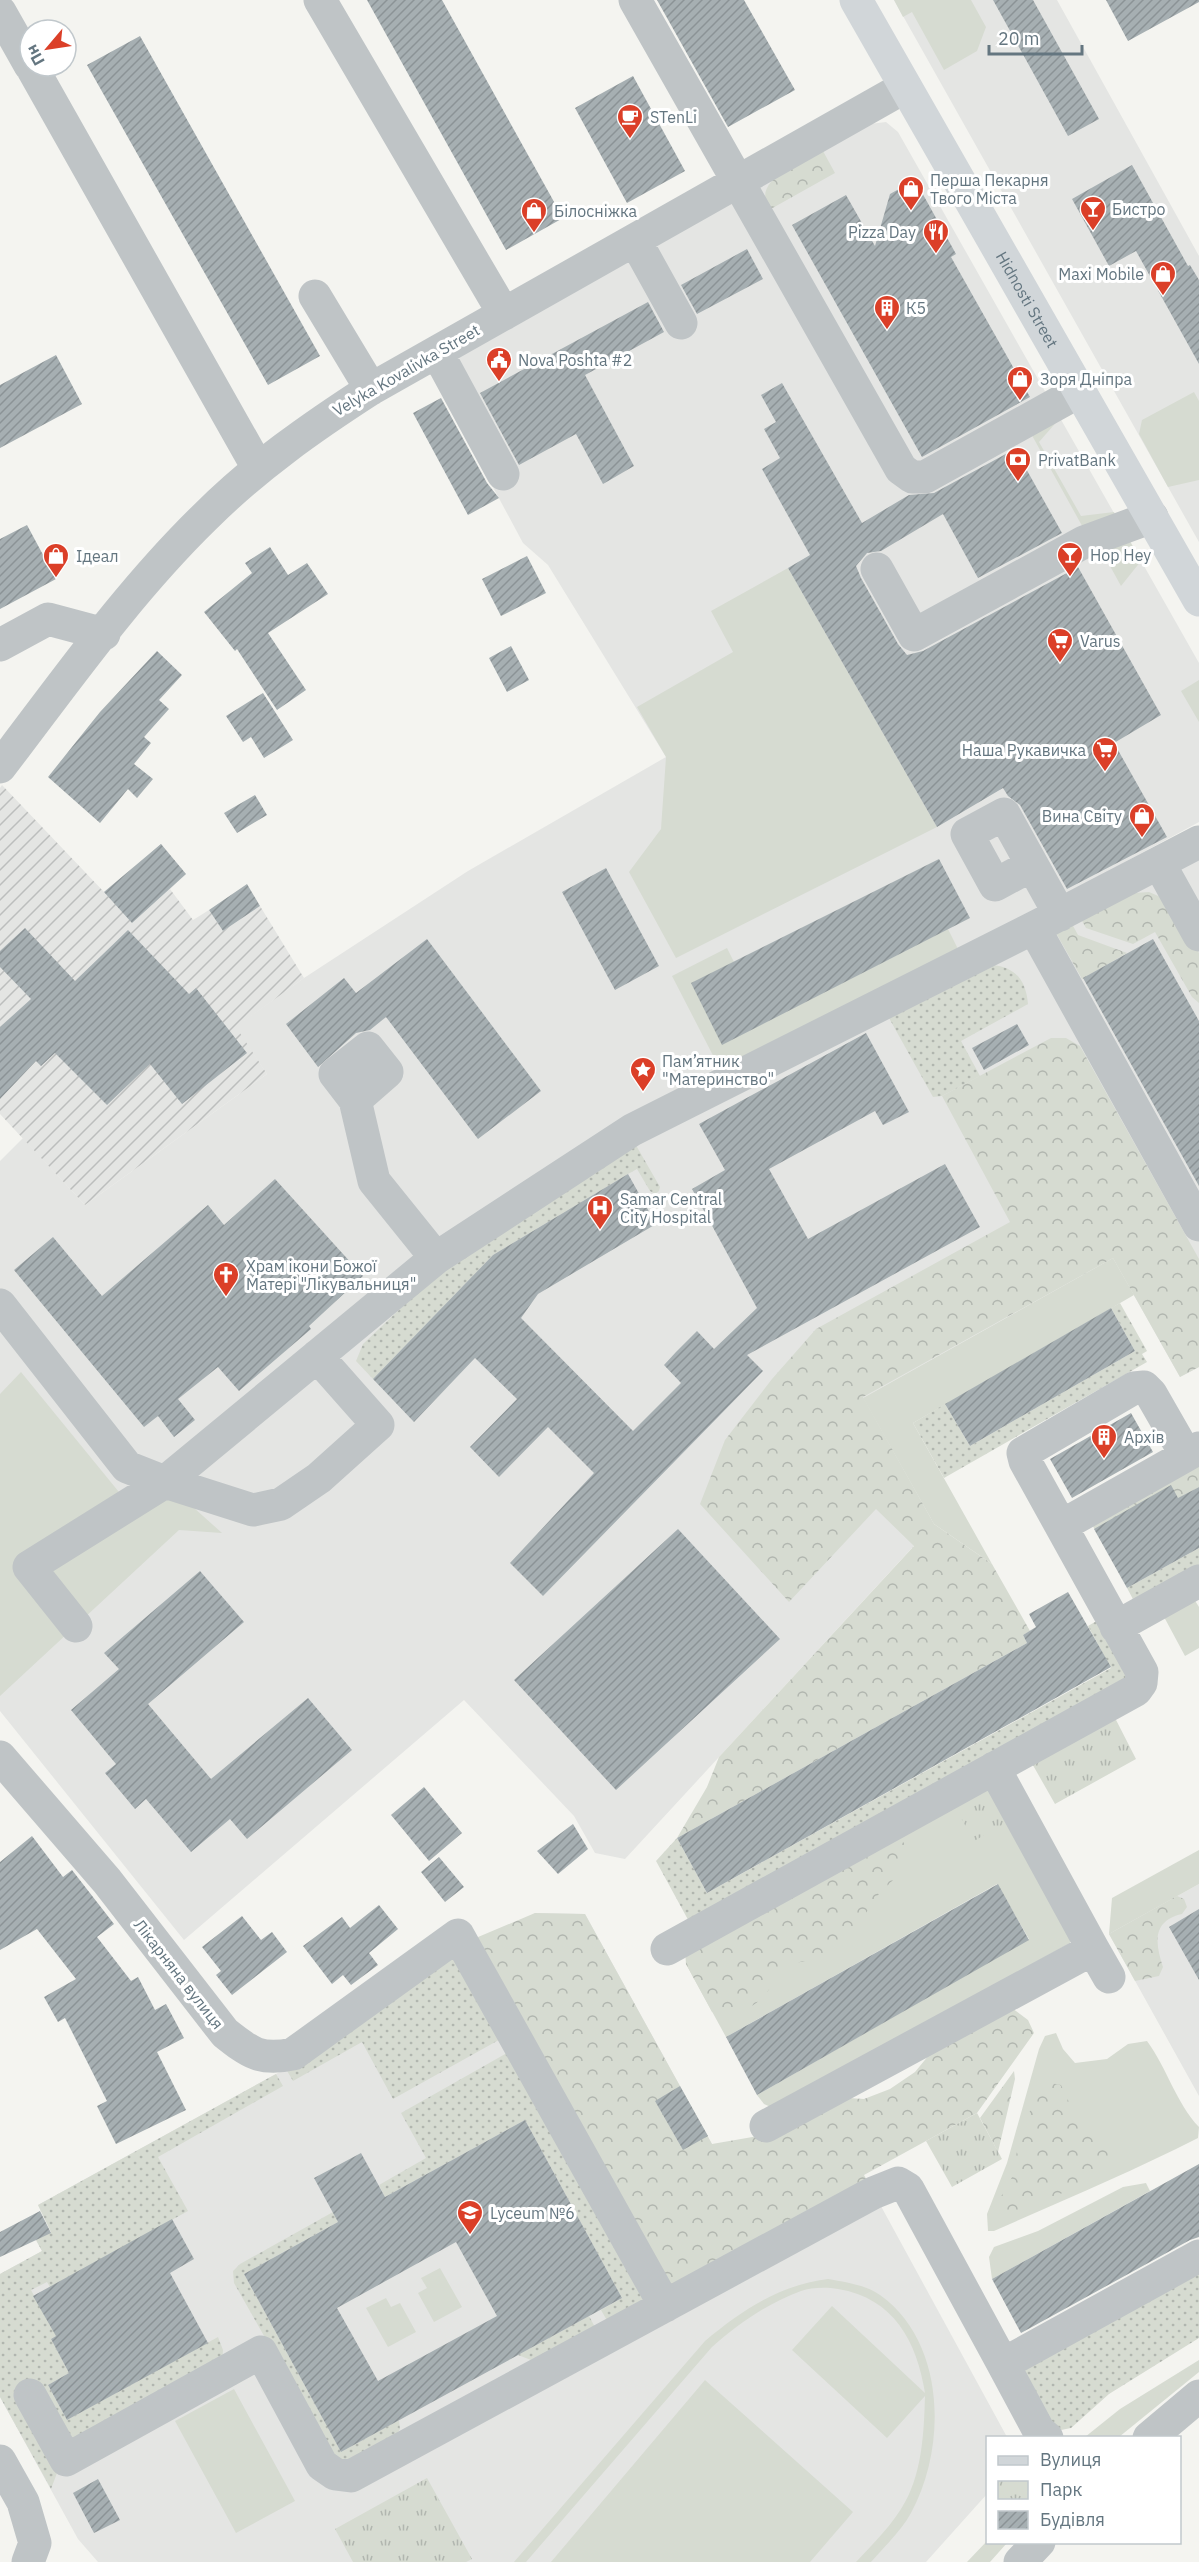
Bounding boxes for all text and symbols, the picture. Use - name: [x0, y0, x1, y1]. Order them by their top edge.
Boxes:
- north arrow: [18, 18, 78, 78]
- scale bar: [989, 18, 1082, 56]
- text: 20 m: [998, 27, 1040, 50]
- text: Пн: [21, 41, 49, 69]
- cafe icon: STenLi: [615, 102, 645, 140]
- place label: STenLi: [650, 107, 697, 127]
- place label: Перша Пекарня Твого Міста: [930, 170, 1049, 208]
- shop icon: Перша Пекарня Твого Міста: [896, 174, 926, 212]
- bar icon: Бистро: [1078, 194, 1108, 232]
- shop icon: Білосніжка: [519, 196, 549, 234]
- place label: Бистро: [1112, 199, 1166, 219]
- place label: Білосніжка: [554, 201, 638, 221]
- restaurant icon: Pizza Day: [921, 217, 951, 255]
- place label: Pizza Day: [848, 222, 916, 242]
- street label: Hidnosti Street: [992, 248, 1063, 351]
- shop icon: Maxi Mobile: [1148, 259, 1178, 297]
- place label: Maxi Mobile: [1058, 264, 1144, 284]
- building icon: К5: [872, 293, 902, 331]
- place label: К5: [906, 298, 926, 318]
- street label: Velyka Kovalivka Street: [329, 320, 483, 420]
- public building icon: Nova Poshta #2: [484, 345, 514, 383]
- place label: Nova Poshta #2: [518, 350, 632, 370]
- shop icon: Зоря Дніпра: [1005, 364, 1035, 402]
- place label: Зоря Дніпра: [1040, 369, 1133, 389]
- bank icon: PrivatBank: [1003, 445, 1033, 483]
- place label: PrivatBank: [1038, 450, 1116, 470]
- bar icon: Hop Hey: [1055, 540, 1085, 578]
- shop icon: Ідеал: [41, 541, 71, 579]
- place label: Hop Hey: [1090, 545, 1151, 565]
- place label: Ідеал: [76, 546, 119, 566]
- supermarket icon: Varus: [1045, 626, 1075, 664]
- place label: Varus: [1080, 631, 1121, 651]
- supermarket icon: Наша Рукавичка: [1090, 735, 1120, 773]
- place label: Наша Рукавичка: [962, 740, 1086, 760]
- shop icon: Вина Світу: [1127, 801, 1157, 839]
- place label: Вина Світу: [1042, 806, 1122, 826]
- place label: Пам’ятник "Материнство": [662, 1051, 774, 1089]
- place icon: Пам’ятник "Материнство": [628, 1055, 658, 1093]
- place label: Samar Central City Hospital: [620, 1189, 722, 1227]
- hospital icon: Samar Central City Hospital: [585, 1193, 615, 1231]
- place label: Храм ікони Божої Матері "Лікувальниця": [246, 1256, 416, 1294]
- church icon: Храм ікони Божої Матері "Лікувальниця": [211, 1260, 241, 1298]
- building icon: Архів: [1089, 1422, 1119, 1460]
- place label: Архів: [1124, 1427, 1164, 1447]
- street label: Лікарняна вулиця: [130, 1915, 228, 2033]
- school or university icon: Lyceum №6: [455, 2198, 485, 2236]
- place label: Lyceum №6: [490, 2203, 575, 2223]
- legend: [986, 2436, 1181, 2544]
- text: Вулиця: [1040, 2448, 1101, 2471]
- text: Парк: [1040, 2478, 1083, 2501]
- text: Будівля: [1040, 2508, 1105, 2531]

